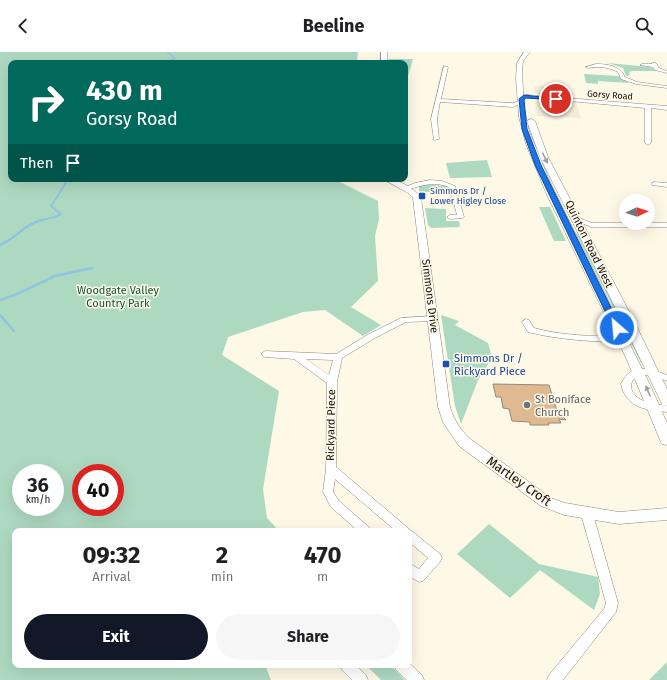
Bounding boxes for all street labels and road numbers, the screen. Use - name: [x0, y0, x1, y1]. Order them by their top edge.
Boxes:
- street label: Gorsy Road: [587, 88, 633, 102]
- street label: Quinton Road West: [562, 198, 616, 290]
- street label: Simmons Drive: [419, 258, 441, 334]
- street label: Rickyard Piece: [324, 389, 338, 461]
- street label: Martley Croft: [484, 453, 555, 509]

